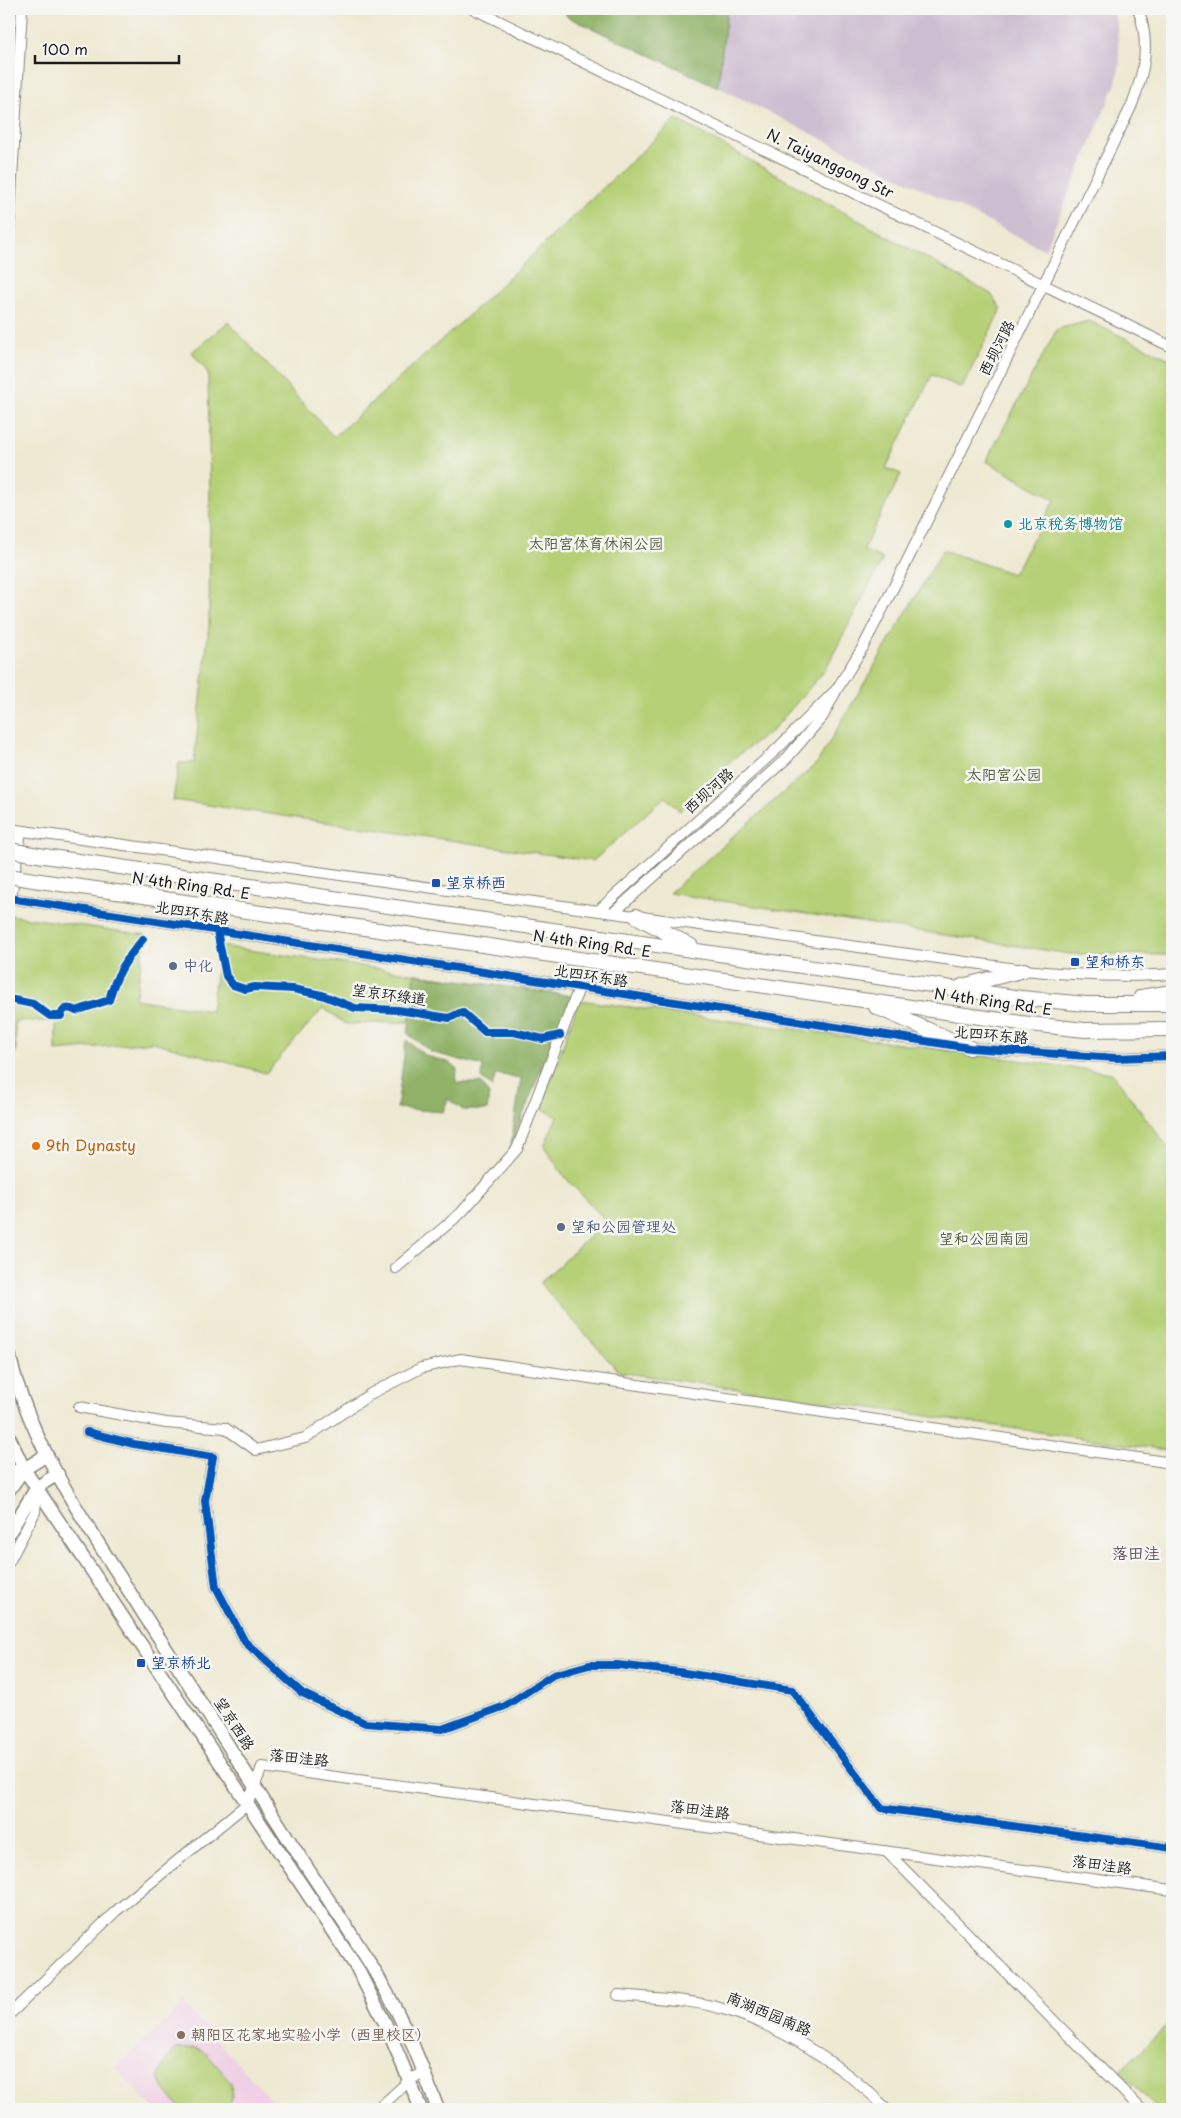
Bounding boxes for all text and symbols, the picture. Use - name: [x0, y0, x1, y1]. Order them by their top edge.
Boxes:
- scale bar: [35, 32, 179, 64]
- text: 100 m: [42, 37, 88, 60]
- street label: N. Taiyanggong Str: [763, 122, 898, 203]
- street label: 西坝河路: [972, 315, 1020, 379]
- place label: 北京税务博物馆: [1018, 511, 1123, 534]
- marker: 北京税务博物馆: [1002, 518, 1014, 530]
- park label: 太阳宫体育休闲公园: [528, 531, 664, 554]
- street label: 西坝河路: [678, 761, 738, 819]
- park label: 太阳宫公园: [966, 762, 1042, 785]
- street label: N 4th Ring Rd. E: [131, 865, 252, 904]
- place label: 望京桥西: [446, 870, 506, 893]
- marker: 望京桥西: [430, 877, 442, 889]
- street label: 北四环东路: [153, 894, 231, 929]
- street label: N 4th Ring Rd. E: [532, 923, 653, 962]
- place label: 望和桥东: [1085, 949, 1145, 972]
- place label: 中化: [183, 953, 213, 976]
- marker: 望和桥东: [1069, 956, 1081, 968]
- street label: 北四环东路: [552, 957, 630, 992]
- marker: 中化: [167, 960, 179, 972]
- street label: 望京环绿道: [350, 977, 428, 1010]
- street label: N 4th Ring Rd. E: [933, 981, 1054, 1020]
- street label: 北四环东路: [953, 1019, 1029, 1048]
- place label: 9th Dynasty: [46, 1133, 136, 1156]
- marker: 9th Dynasty: [30, 1140, 42, 1152]
- place label: 望和公园管理处: [571, 1214, 676, 1237]
- marker: 望和公园管理处: [555, 1221, 567, 1233]
- park label: 望和公园南园: [939, 1226, 1029, 1249]
- district label: 落田洼: [1112, 1540, 1160, 1564]
- place label: 望京桥北: [151, 1650, 211, 1673]
- marker: 望京桥北: [135, 1657, 147, 1669]
- street label: 望京西路: [209, 1692, 261, 1755]
- street label: 落田洼路: [268, 1742, 330, 1771]
- street label: 落田洼路: [669, 1793, 732, 1824]
- street label: 落田洼路: [1071, 1848, 1134, 1879]
- street label: 南湖西园南路: [724, 1984, 816, 2041]
- place label: 朝阳区花家地实验小学（西里校区）: [191, 2022, 431, 2045]
- marker: 朝阳区花家地实验小学（西里校区）: [175, 2029, 187, 2041]

